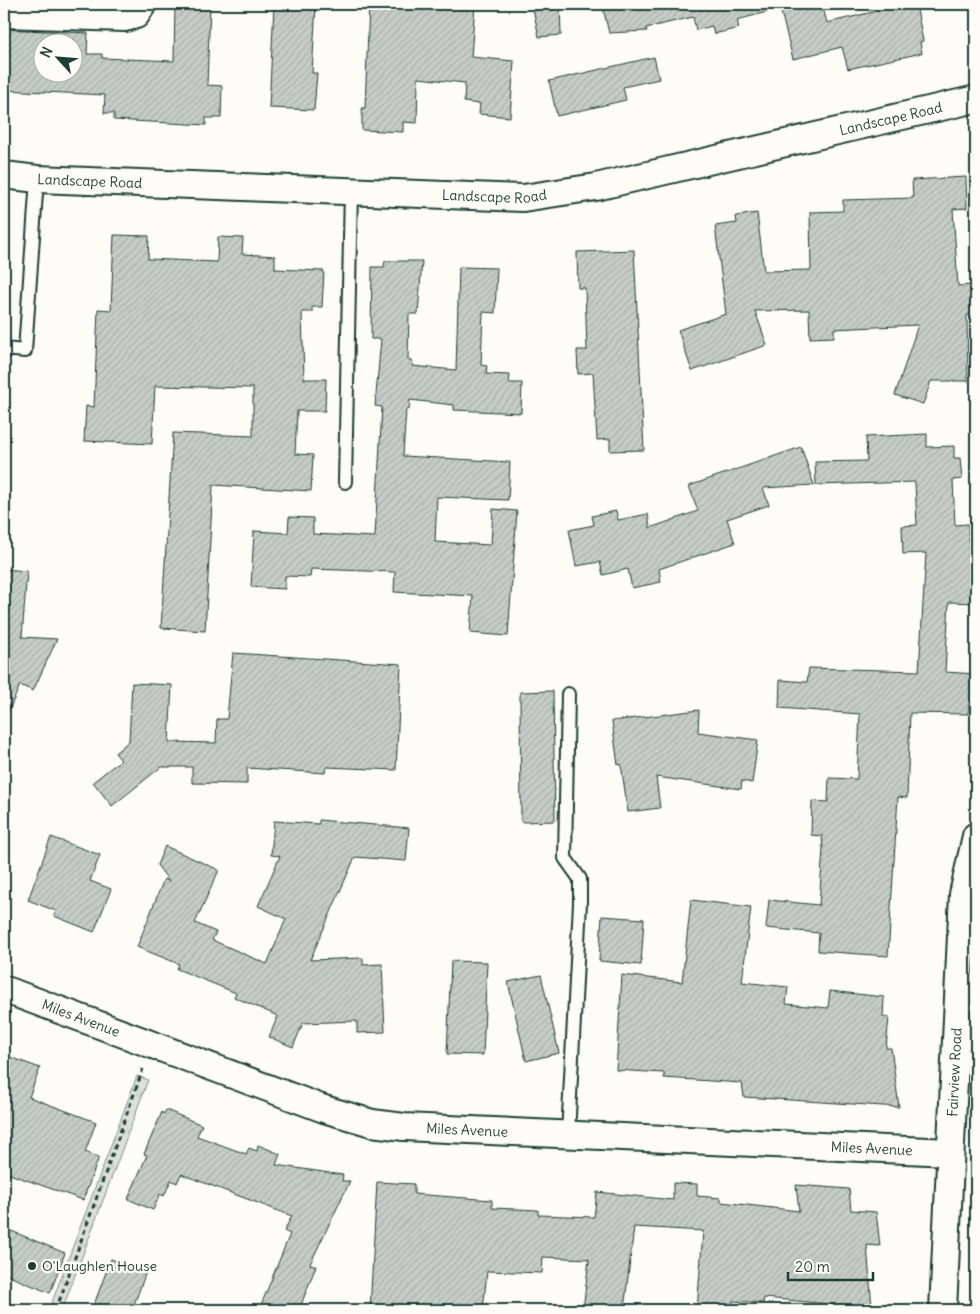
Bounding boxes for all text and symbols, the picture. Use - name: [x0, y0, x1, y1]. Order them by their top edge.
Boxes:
- north arrow: [32, 32, 82, 82]
- text: N: [36, 44, 57, 61]
- street label: Landscape Road: [838, 98, 944, 139]
- street label: Landscape Road: [37, 170, 143, 192]
- street label: Landscape Road: [442, 186, 548, 207]
- street label: Miles Avenue: [39, 995, 122, 1041]
- street label: Fairview Road: [943, 1027, 966, 1117]
- street label: Miles Avenue: [426, 1119, 508, 1141]
- street label: Miles Avenue: [830, 1138, 913, 1159]
- scale bar: [788, 1249, 872, 1281]
- place label: O'Laughlen House: [42, 1257, 157, 1275]
- text: 20 m: [795, 1257, 830, 1276]
- marker: O'Laughlen House: [26, 1260, 38, 1272]

